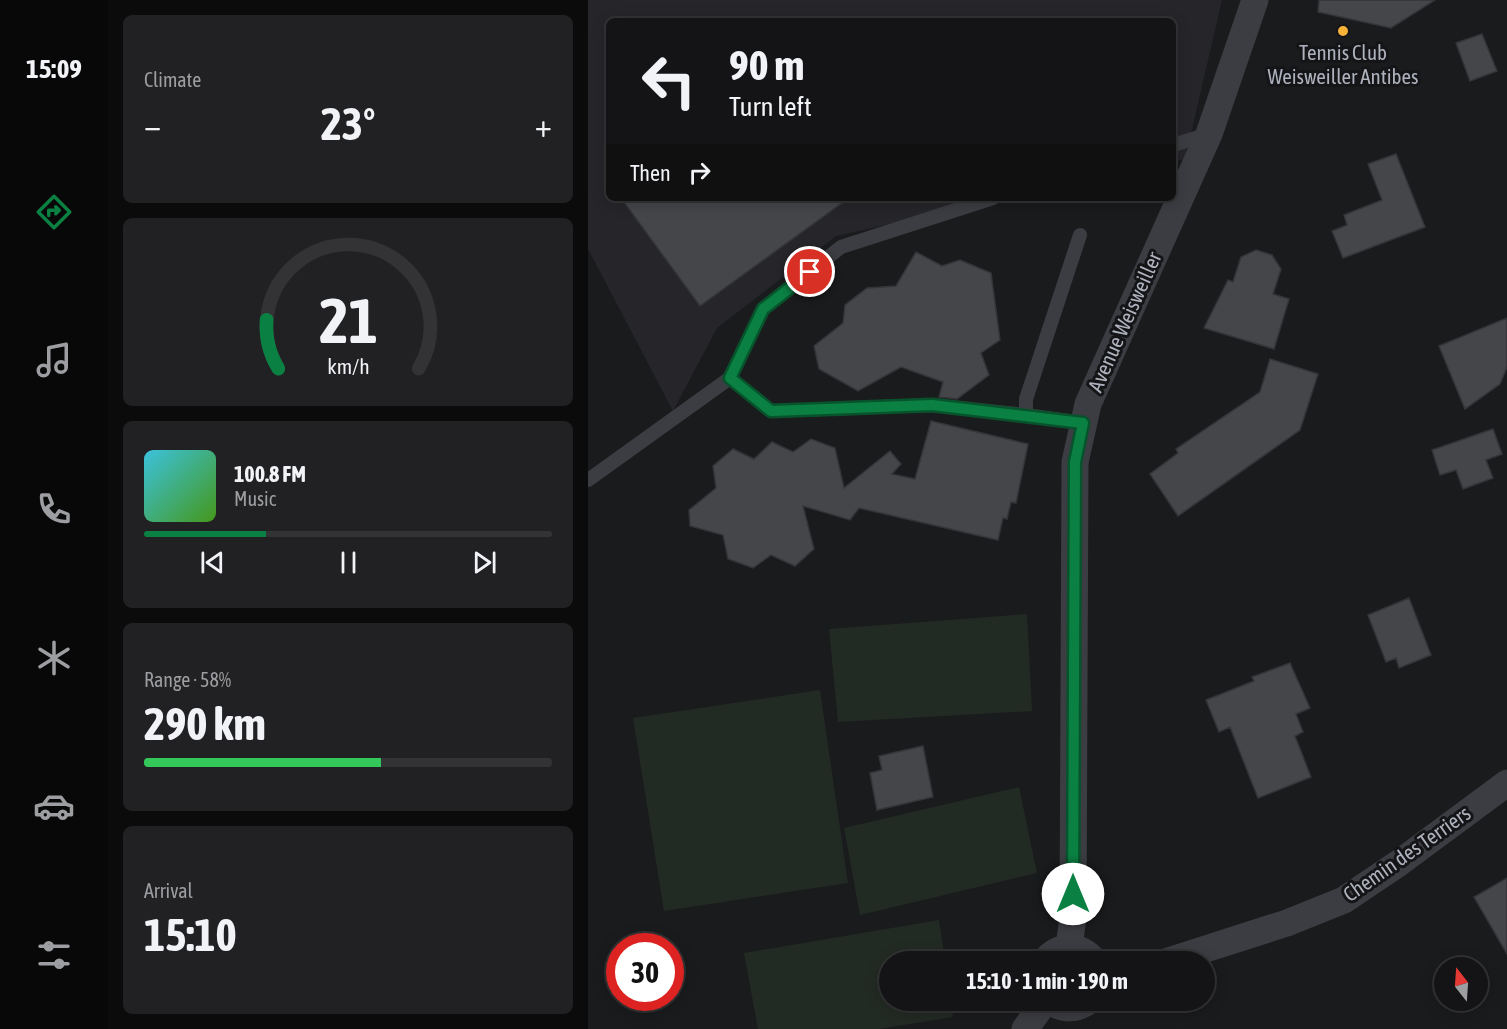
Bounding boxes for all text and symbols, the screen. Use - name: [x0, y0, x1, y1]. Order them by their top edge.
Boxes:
- marker: Tennis Club Weisweiller Antibes: [1336, 24, 1350, 38]
- place label: Tennis Club Weisweiller Antibes: [1268, 40, 1418, 88]
- text: 90 m: [729, 41, 804, 89]
- icon: left: [630, 42, 708, 120]
- text: 15:09: [26, 53, 82, 84]
- text: Climate: [144, 68, 201, 91]
- text: Turn left: [729, 91, 812, 122]
- text: 23°: [321, 98, 375, 150]
- text: −: [144, 106, 161, 144]
- text: +: [535, 106, 552, 144]
- icon: right: [683, 156, 716, 189]
- text: Then: [630, 160, 671, 186]
- icon: directions: [33, 191, 75, 233]
- pin: [784, 246, 835, 297]
- street label: Avenue Weisweiller: [1082, 247, 1166, 395]
- icon: arrive: [793, 255, 826, 288]
- text: 21: [319, 285, 377, 356]
- icon: music: [33, 339, 75, 381]
- text: km/h: [327, 354, 369, 379]
- text: 100.8 FM: [234, 461, 306, 487]
- text: Music: [234, 487, 276, 510]
- icon: phone: [33, 488, 75, 530]
- icon: previous: [196, 546, 229, 579]
- icon: pause: [332, 546, 365, 579]
- icon: next: [468, 546, 501, 579]
- icon: climate: [33, 637, 75, 679]
- text: Range · 58%: [144, 668, 231, 691]
- text: 290 km: [144, 698, 266, 750]
- icon: car: [33, 785, 75, 827]
- street label: Chemin des Terriers: [1338, 800, 1475, 906]
- position arrow: [1041, 862, 1105, 926]
- text: Arrival: [144, 879, 193, 902]
- text: 15:10: [144, 909, 237, 961]
- speed limit sign: 30: [606, 933, 684, 1011]
- icon: filters: [33, 934, 75, 976]
- north arrow: [1434, 957, 1488, 1011]
- map controls: [1434, 957, 1488, 1011]
- text: 15:10 · 1 min · 190 m: [966, 968, 1128, 994]

